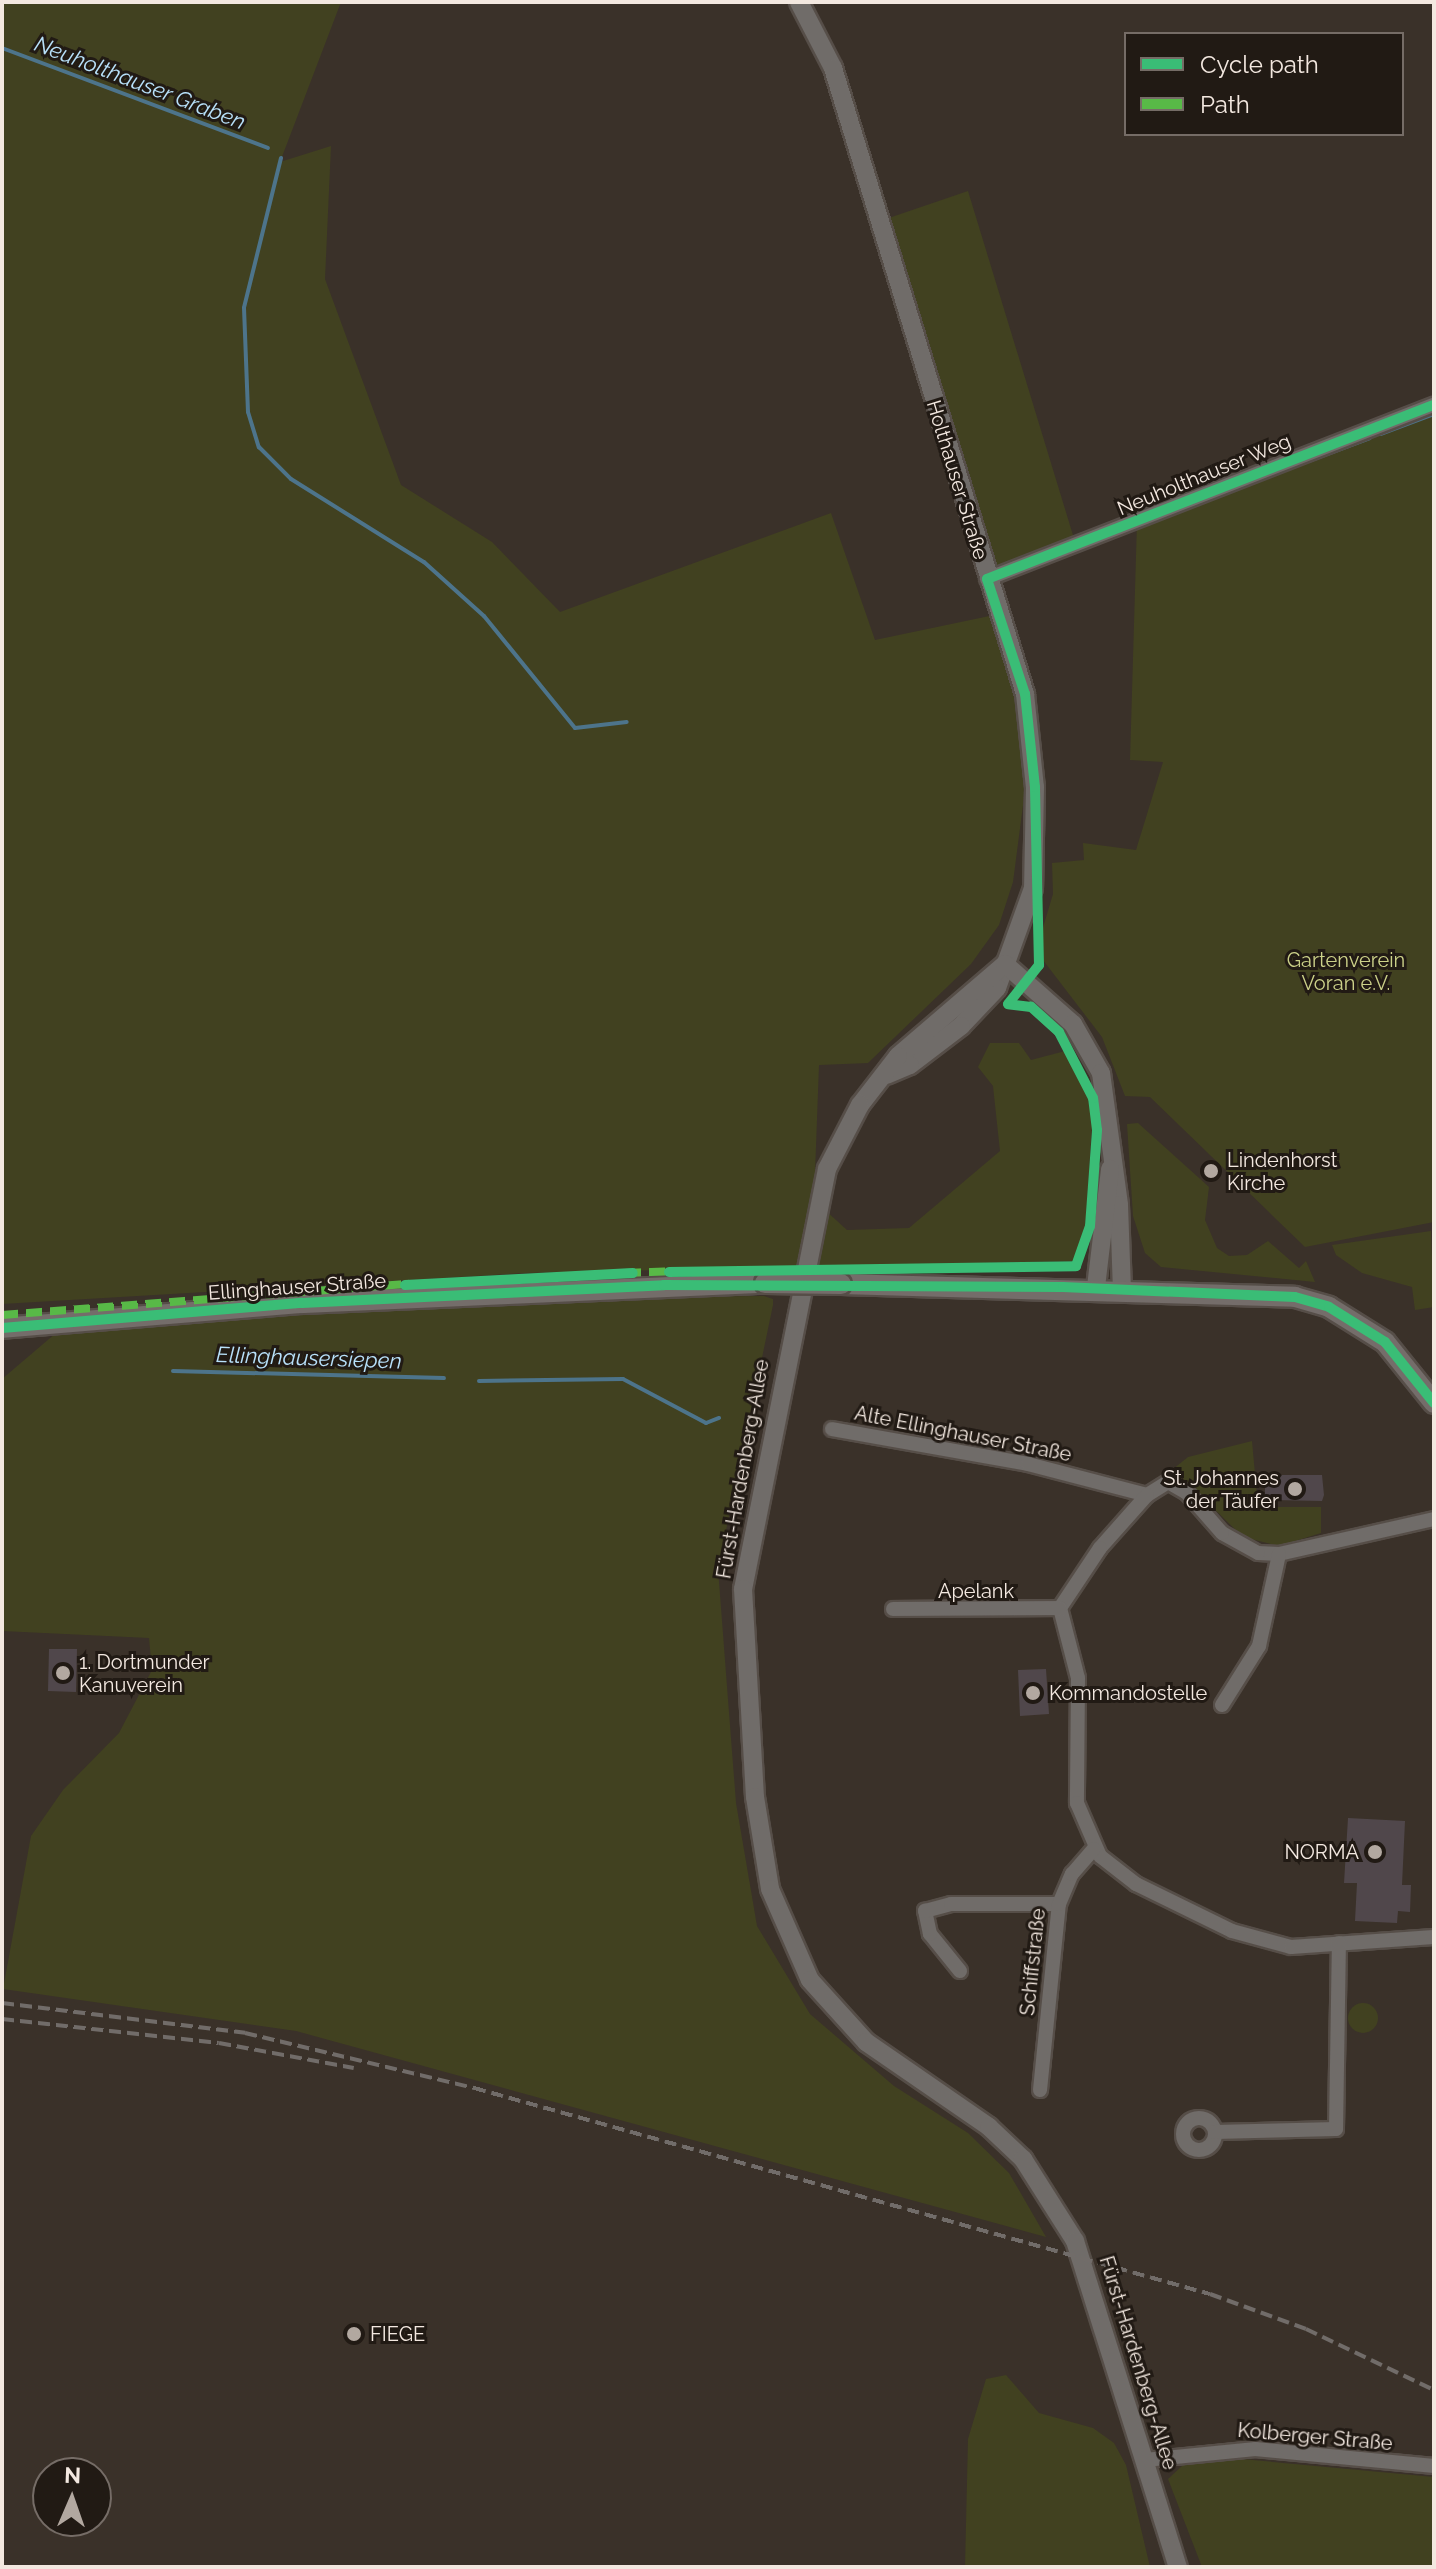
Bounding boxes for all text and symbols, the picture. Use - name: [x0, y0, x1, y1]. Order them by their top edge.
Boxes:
- water label: Neuholthauser Graben: [31, 31, 249, 135]
- legend: [1124, 32, 1404, 136]
- text: Cycle path: [1200, 50, 1319, 79]
- text: Path: [1200, 90, 1250, 119]
- street label: Holthauser Straße: [921, 397, 993, 563]
- street label: Neuholthauser Weg: [1113, 429, 1295, 521]
- park label: Gartenverein Voran e.V.: [1287, 948, 1405, 995]
- place label: Lindenhorst Kirche: [1227, 1148, 1337, 1195]
- marker: Lindenhorst Kirche: [1202, 1162, 1220, 1180]
- street label: Ellinghauser Straße: [207, 1269, 387, 1305]
- water label: Ellinghausersiepen: [216, 1342, 402, 1374]
- street label: Fürst-Hardenberg-Allee: [712, 1357, 774, 1581]
- street label: Alte Ellinghauser Straße: [852, 1401, 1074, 1467]
- place label: St. Johannes der Täufer: [1163, 1466, 1279, 1513]
- marker: St. Johannes der Täufer: [1286, 1480, 1304, 1498]
- street label: Apelank: [938, 1579, 1014, 1603]
- place label: 1. Dortmunder Kanuverein: [79, 1650, 209, 1697]
- marker: 1. Dortmunder Kanuverein: [54, 1664, 72, 1682]
- place label: Kommandostelle: [1049, 1681, 1207, 1705]
- marker: Kommandostelle: [1024, 1684, 1042, 1702]
- place label: NORMA: [1284, 1840, 1359, 1864]
- marker: NORMA: [1366, 1843, 1384, 1861]
- street label: Schiffstraße: [1015, 1907, 1051, 2017]
- street label: Fürst-Hardenberg-Allee: [1094, 2253, 1182, 2473]
- place label: FIEGE: [370, 2322, 425, 2346]
- marker: FIEGE: [345, 2325, 363, 2343]
- street label: Kolberger Straße: [1236, 2418, 1394, 2456]
- north arrow: [32, 2457, 112, 2537]
- text: N: [64, 2462, 82, 2488]

